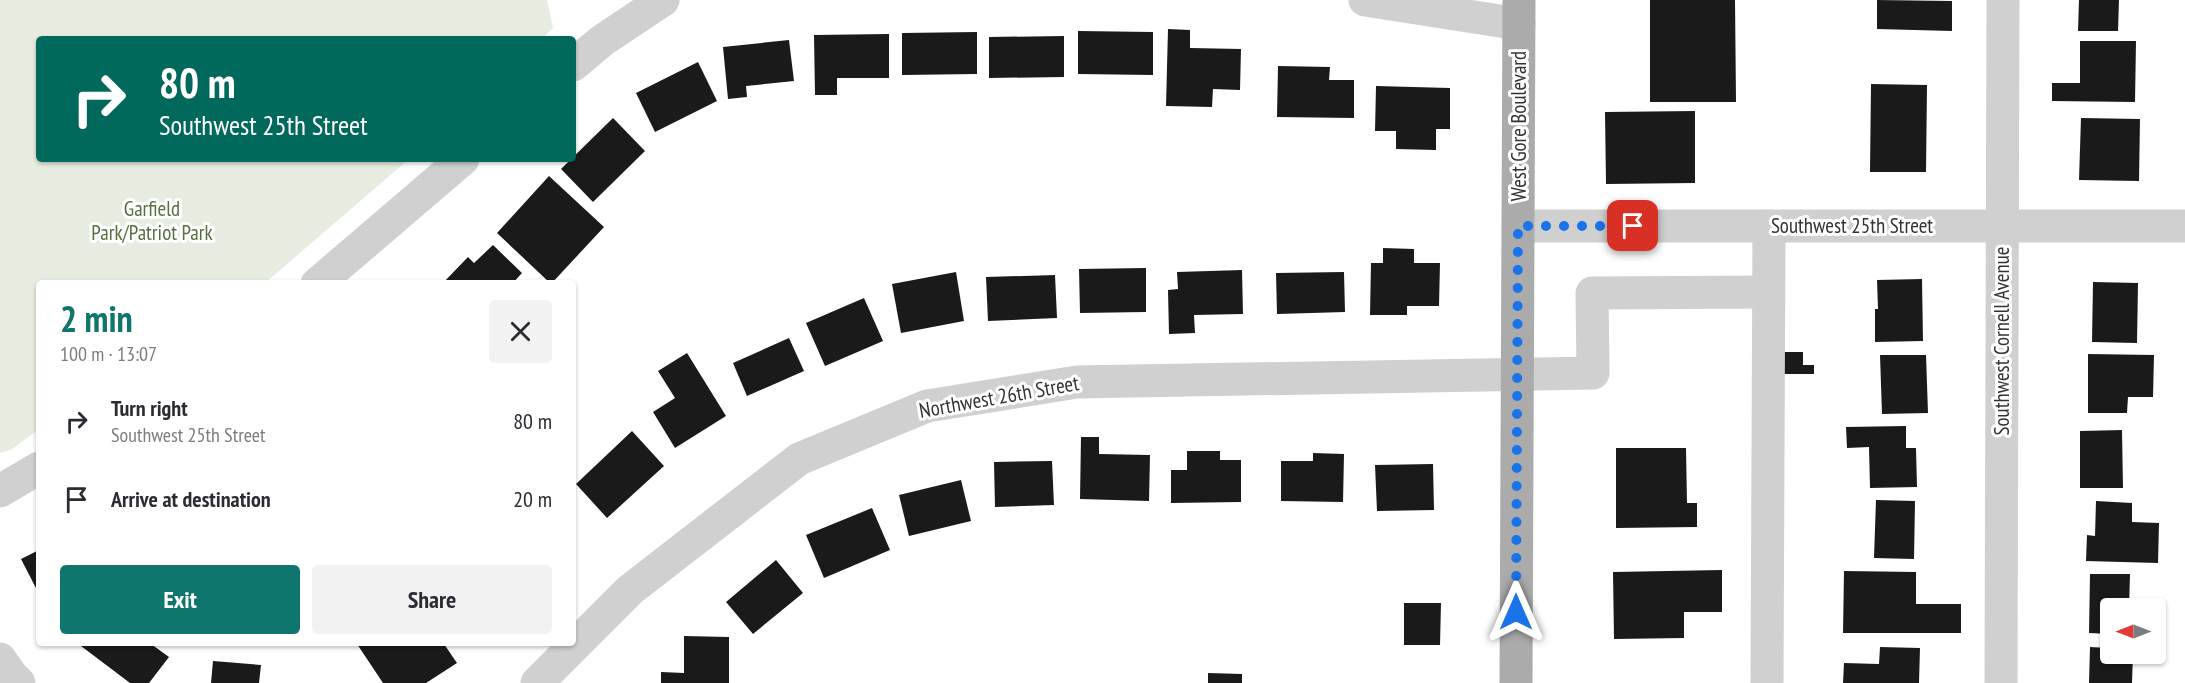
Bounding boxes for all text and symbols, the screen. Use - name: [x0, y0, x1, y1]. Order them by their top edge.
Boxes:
- street label: West Gore Boulevard: [1505, 51, 1532, 201]
- text: 80 m: [159, 55, 236, 110]
- icon: right: [60, 60, 138, 138]
- text: Southwest 25th Street: [159, 108, 368, 142]
- park label: Garfield Park/Patriot Park: [91, 195, 213, 246]
- pin: [1607, 200, 1658, 251]
- icon: arrive: [1616, 209, 1649, 242]
- street label: Southwest 25th Street: [1771, 212, 1933, 239]
- street label: Southwest Cornell Avenue: [1988, 247, 2015, 435]
- text: 2 min: [60, 295, 133, 342]
- button: close: [489, 300, 552, 363]
- text: 100 m · 13:07: [60, 341, 157, 367]
- street label: Northwest 26th Street: [917, 369, 1081, 424]
- text: Turn right: [111, 394, 188, 422]
- icon: right: [60, 405, 93, 438]
- text: 80 m: [513, 407, 552, 435]
- text: Southwest 25th Street: [111, 422, 266, 448]
- icon: arrive: [60, 483, 93, 516]
- text: Arrive at destination: [111, 485, 271, 513]
- text: 20 m: [513, 485, 552, 513]
- button: Exit: [60, 565, 300, 634]
- button: Share: [312, 565, 552, 634]
- position arrow: [1484, 580, 1548, 644]
- north arrow: [2100, 598, 2166, 664]
- map controls: [2100, 598, 2166, 664]

